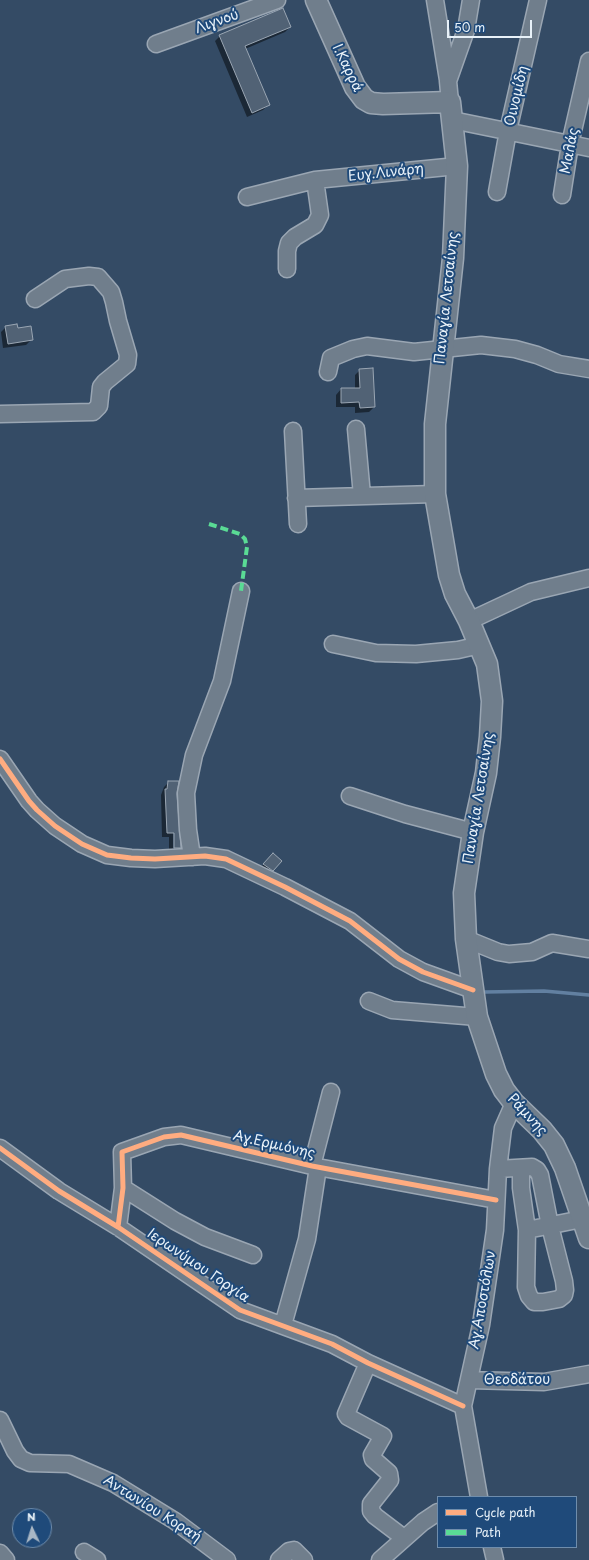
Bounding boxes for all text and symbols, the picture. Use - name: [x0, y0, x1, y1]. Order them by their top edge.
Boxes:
- street label: Λιγνού: [193, 6, 241, 38]
- scale bar: [449, 12, 534, 38]
- text: 50 m: [454, 18, 485, 36]
- street label: Ι.Καρρά: [328, 41, 366, 95]
- street label: Οινομίδη: [502, 64, 532, 128]
- street label: Μαλάς: [557, 127, 583, 175]
- street label: Ευγ.Λινάρη: [347, 161, 425, 185]
- street label: Παναγία Λετσαίνης: [432, 231, 462, 365]
- street label: Παναγία Λετσαίνης: [460, 731, 498, 865]
- street label: Ράμνης: [504, 1091, 550, 1139]
- street label: Αγ.Ερμιόνης: [231, 1127, 317, 1163]
- street label: Ιερωνύμου Γοργία: [144, 1226, 252, 1306]
- street label: Αγ.Αποστόλων: [466, 1249, 500, 1351]
- street label: Θεοδάτου: [484, 1372, 550, 1388]
- street label: Αντωνίου Κοραή: [100, 1472, 204, 1546]
- legend: [437, 1496, 577, 1548]
- text: Cycle path: [475, 1503, 536, 1521]
- north arrow: [12, 1508, 52, 1548]
- text: N: [26, 1508, 36, 1525]
- text: Path: [475, 1523, 501, 1541]

